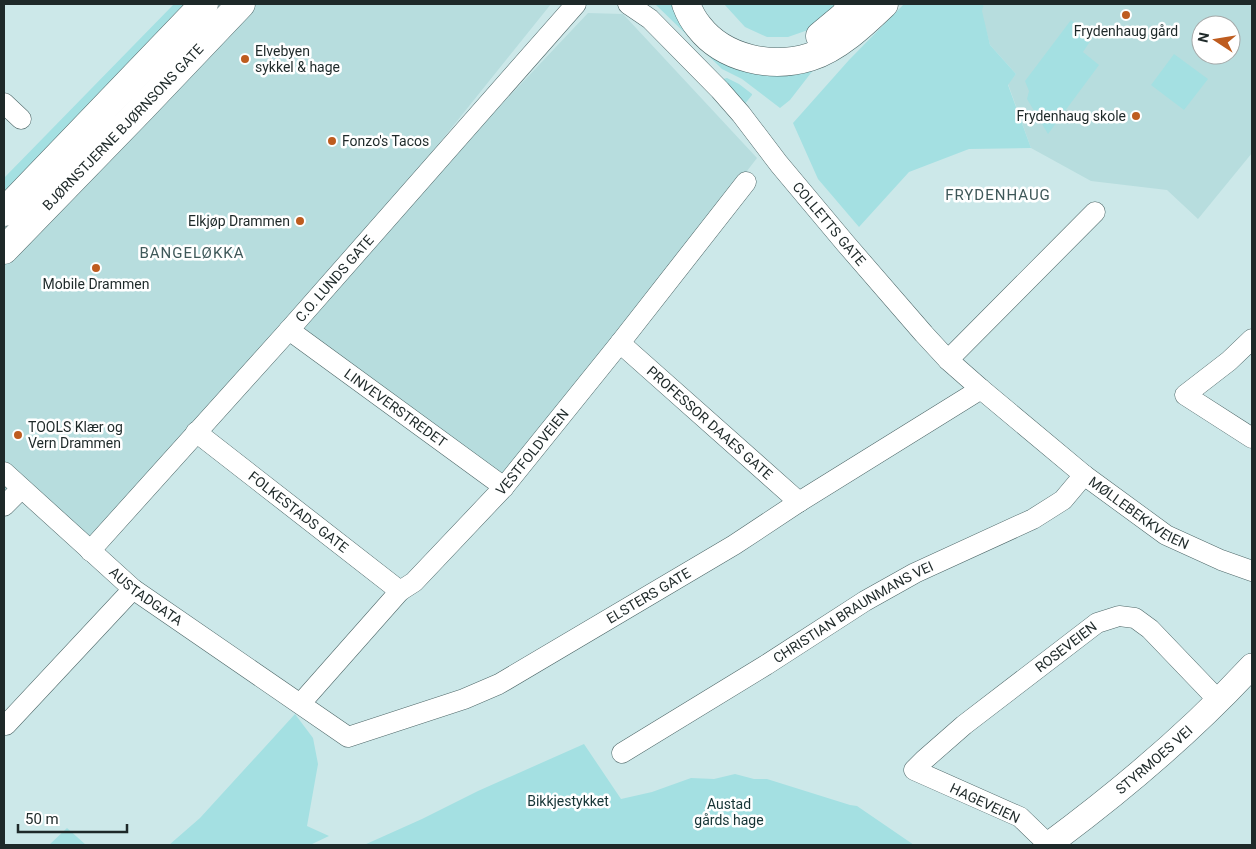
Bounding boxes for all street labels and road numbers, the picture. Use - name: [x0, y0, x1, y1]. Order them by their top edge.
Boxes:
- street label: BJØRNSTJERNE BJØRNSONS GATE: [39, 41, 206, 213]
- street label: COLLETTS GATE: [789, 179, 869, 269]
- street label: C.O. LUNDS GATE: [292, 232, 377, 325]
- street label: PROFESSOR DAAES GATE: [644, 363, 776, 483]
- street label: LINVEVERSTREDET: [341, 365, 450, 451]
- street label: VESTFOLDVEIEN: [493, 406, 572, 498]
- street label: FOLKESTADS GATE: [245, 468, 352, 556]
- street label: MØLLEBEKKVEIEN: [1086, 473, 1192, 552]
- street label: CHRISTIAN BRAUNMANS VEI: [770, 558, 936, 666]
- street label: AUSTADGATA: [106, 564, 186, 629]
- street label: ELSTERS GATE: [604, 565, 693, 627]
- street label: ROSEVEIEN: [1032, 618, 1100, 675]
- street label: STYRMOES VEI: [1112, 722, 1195, 797]
- street label: HAGEVEIEN: [947, 780, 1023, 826]

